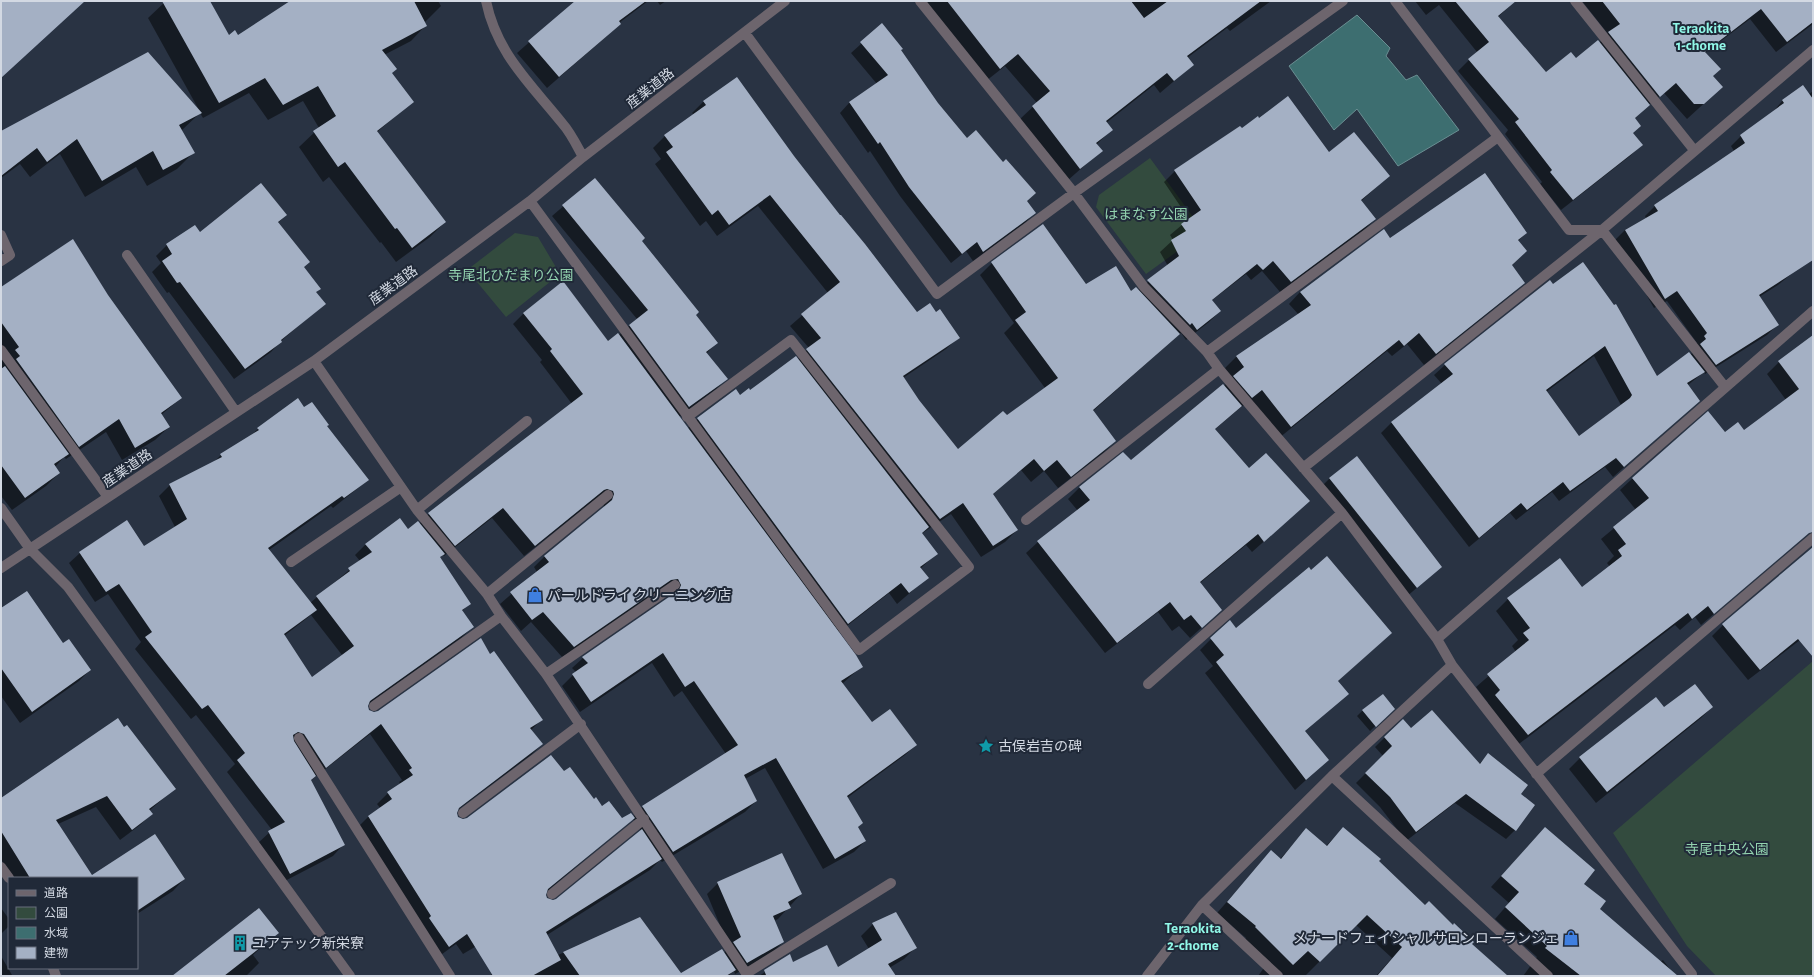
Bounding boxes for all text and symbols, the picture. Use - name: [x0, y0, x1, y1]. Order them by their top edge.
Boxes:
- district label: Teraokita 1-chome: [1672, 21, 1730, 53]
- street label: 産業道路: [624, 65, 677, 112]
- park label: はまなす公園: [1104, 207, 1188, 222]
- street label: 産業道路: [366, 263, 420, 308]
- park label: 寺尾北ひだまり公園: [448, 267, 574, 283]
- street label: 産業道路: [100, 447, 155, 490]
- shop icon: パールドライ クリーニング店: [526, 586, 544, 604]
- place label: パールドライ クリーニング店: [547, 588, 731, 603]
- place icon: 古俣岩吉の碑: [977, 737, 995, 755]
- place label: 古俣岩吉の碑: [998, 739, 1082, 754]
- park label: 寺尾中央公園: [1685, 842, 1769, 857]
- legend: [8, 877, 138, 969]
- text: 道路: [44, 886, 68, 899]
- text: 公園: [44, 907, 68, 919]
- district label: Teraokita 2-chome: [1164, 921, 1222, 953]
- text: 水域: [44, 927, 68, 939]
- shop icon: メナードフェイシャルサロンローランジェ: [1562, 929, 1580, 947]
- place label: メナードフェイシャルサロンローランジェ: [1293, 931, 1559, 946]
- building icon: ユアテック新栄寮: [231, 934, 249, 952]
- place label: ユアテック新栄寮: [252, 936, 364, 951]
- text: 建物: [44, 946, 68, 959]

